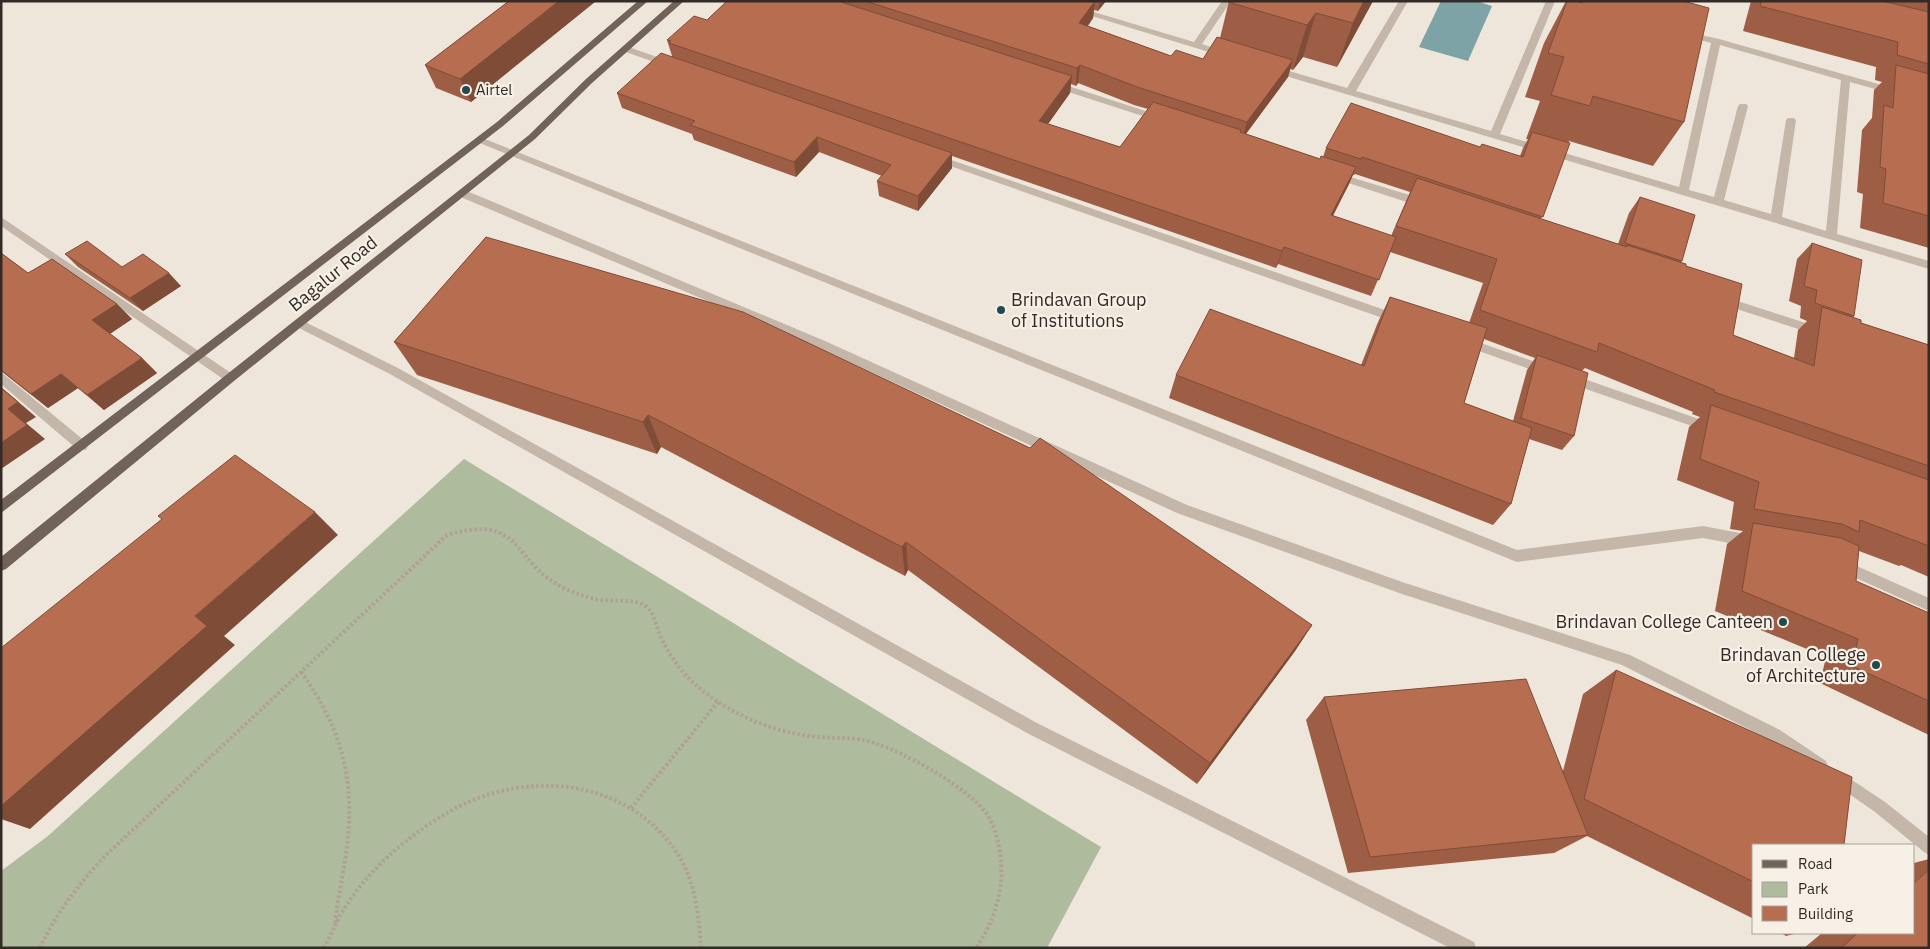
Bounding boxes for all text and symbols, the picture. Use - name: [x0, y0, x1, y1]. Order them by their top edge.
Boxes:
- place label: Airtel: [476, 80, 512, 99]
- marker: Airtel: [460, 84, 472, 96]
- street label: Bagalur Road: [284, 231, 382, 316]
- place label: Brindavan Group of Institutions: [1011, 288, 1147, 332]
- marker: Brindavan Group of Institutions: [995, 304, 1007, 316]
- place label: Brindavan College Canteen: [1556, 610, 1773, 633]
- marker: Brindavan College Canteen: [1777, 616, 1789, 628]
- place label: Brindavan College of Architecture: [1720, 643, 1866, 687]
- marker: Brindavan College of Architecture: [1870, 659, 1882, 671]
- legend: [1752, 844, 1915, 934]
- text: Road: [1798, 854, 1833, 873]
- text: Park: [1798, 879, 1828, 898]
- text: Building: [1798, 904, 1853, 923]

